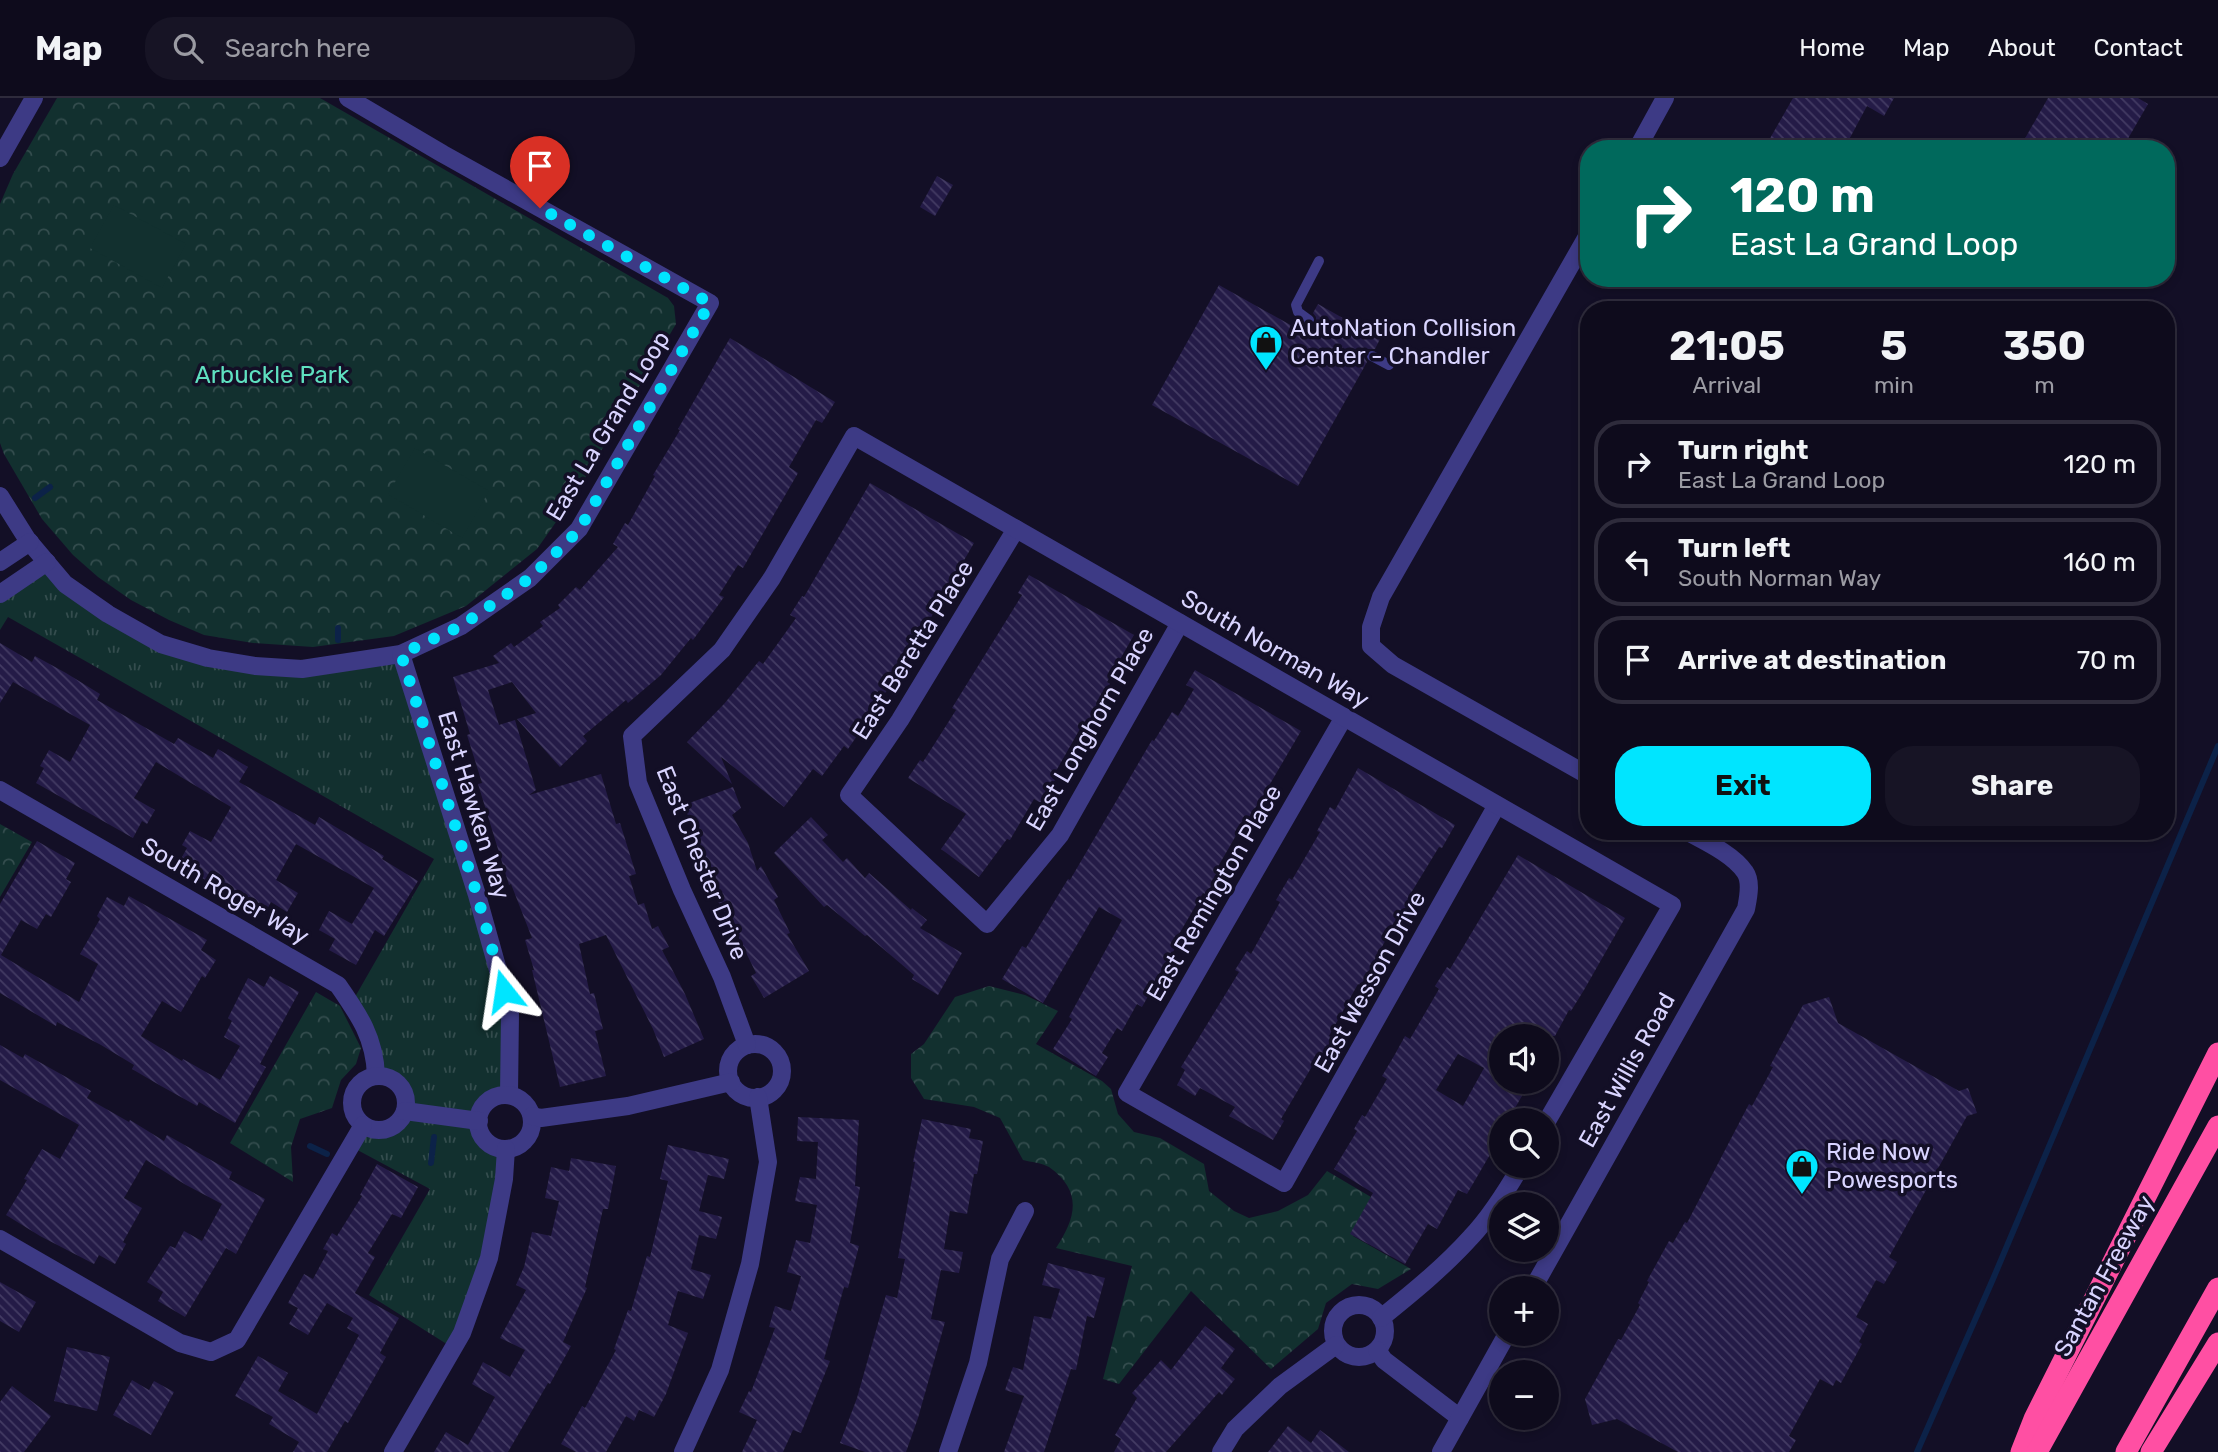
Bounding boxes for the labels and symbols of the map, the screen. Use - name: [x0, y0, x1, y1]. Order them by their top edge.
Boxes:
- pin: [510, 136, 570, 208]
- place label: AutoNation Collision Center - Chandler: [1290, 314, 1516, 370]
- shop icon: AutoNation Collision Center - Chandler: [1247, 323, 1285, 372]
- street label: East La Grand Loop: [540, 326, 676, 526]
- park label: Arbuckle Park: [195, 361, 350, 389]
- street label: East Beretta Place: [847, 555, 979, 745]
- street label: South Norman Way: [1176, 584, 1374, 714]
- street label: East Longhorn Place: [1020, 622, 1160, 836]
- street label: East Hawken Way: [432, 708, 516, 902]
- street label: East Chester Drive: [650, 762, 754, 964]
- street label: East Remington Place: [1141, 780, 1287, 1006]
- street label: South Roger Way: [136, 832, 314, 950]
- street label: East Wesson Drive: [1308, 886, 1432, 1078]
- position arrow: [467, 954, 541, 1028]
- street label: East Willis Road: [1573, 988, 1681, 1152]
- place label: Ride Now Powesports: [1826, 1138, 1958, 1194]
- shop icon: Ride Now Powesports: [1783, 1147, 1821, 1196]
- street label: Santan Freeway: [2048, 1191, 2160, 1361]

